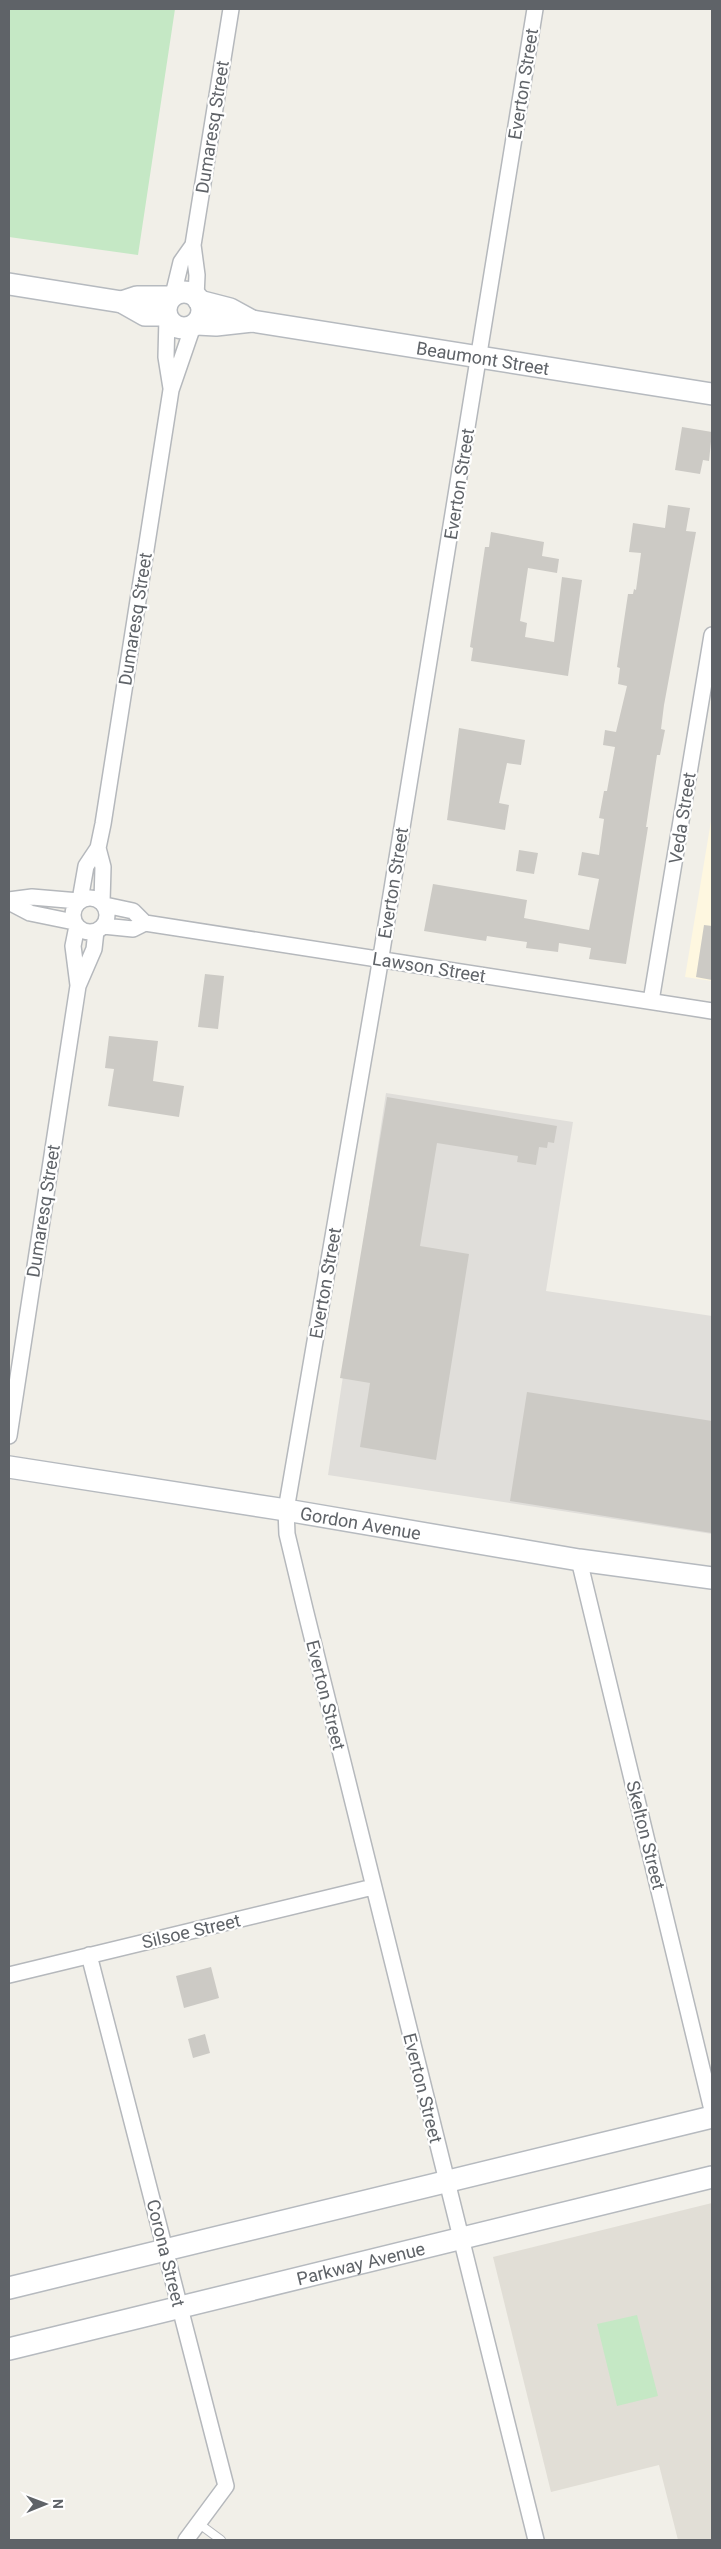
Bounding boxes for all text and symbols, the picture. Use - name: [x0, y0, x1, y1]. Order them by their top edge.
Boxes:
- street label: Everton Street: [504, 27, 542, 141]
- street label: Dumaresq Street: [191, 59, 233, 195]
- street label: Beaumont Street: [415, 337, 551, 379]
- street label: Everton Street: [440, 427, 478, 541]
- street label: Dumaresq Street: [114, 551, 156, 687]
- street label: Veda Street: [664, 771, 700, 865]
- street label: Everton Street: [374, 826, 412, 940]
- street label: Lawson Street: [371, 948, 487, 986]
- street label: Dumaresq Street: [22, 1143, 64, 1279]
- street label: Everton Street: [305, 1226, 345, 1340]
- street label: Gordon Avenue: [299, 1502, 423, 1543]
- street label: Everton Street: [302, 1638, 350, 1752]
- street label: Skelton Street: [622, 1778, 670, 1892]
- street label: Silsoe Street: [140, 1909, 242, 1953]
- street label: Everton Street: [399, 2031, 447, 2145]
- street label: Corona Street: [143, 2197, 190, 2309]
- street label: Parkway Avenue: [294, 2237, 427, 2289]
- north arrow: [20, 2479, 70, 2529]
- text: N: [50, 2499, 66, 2509]

